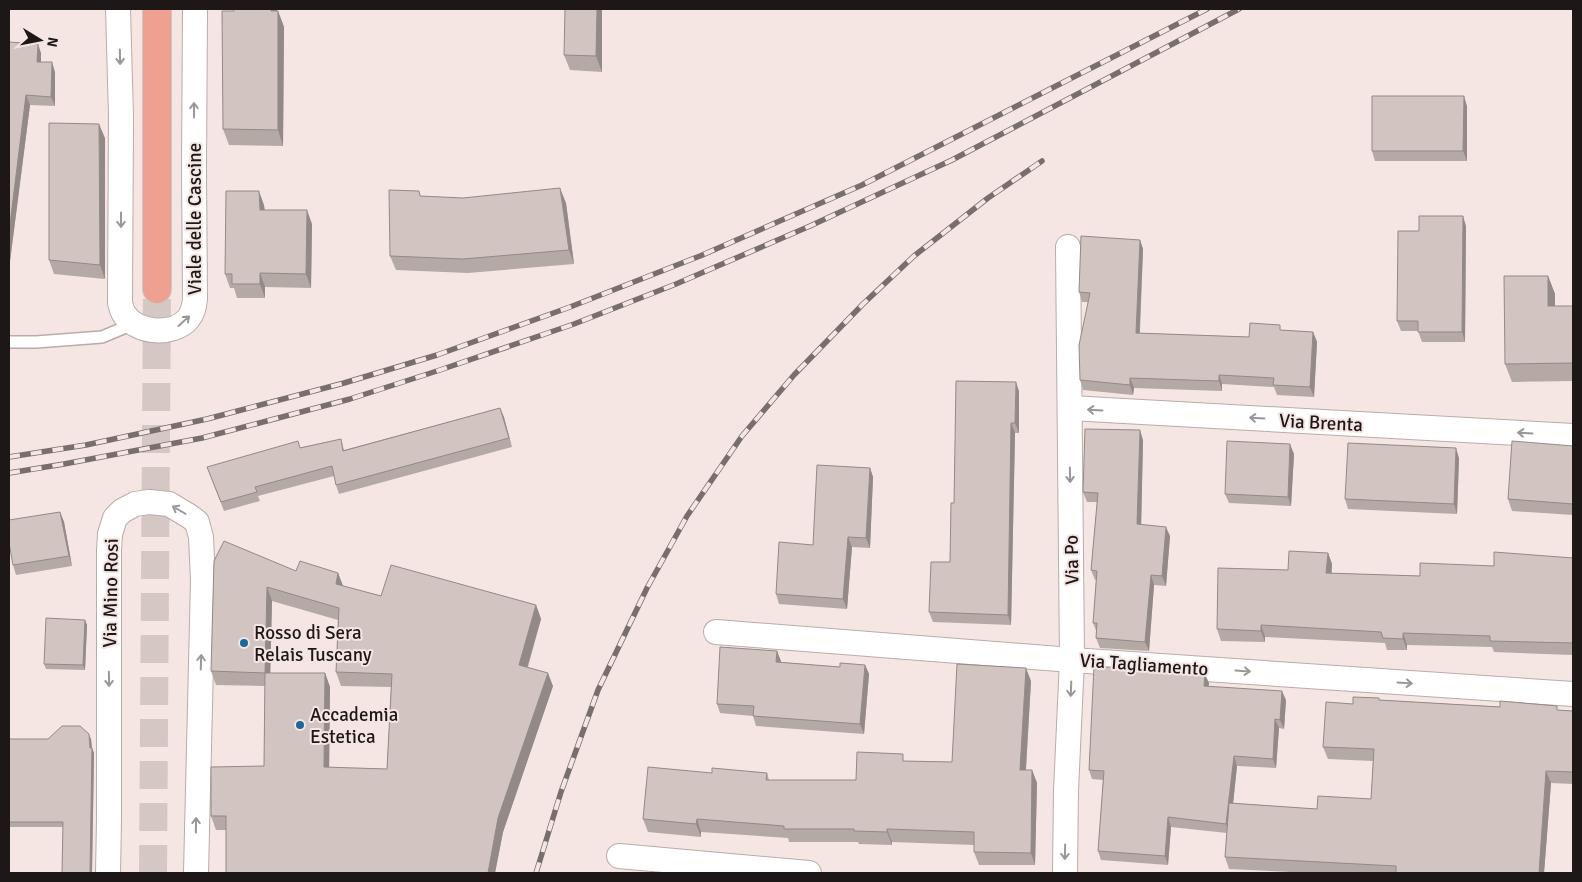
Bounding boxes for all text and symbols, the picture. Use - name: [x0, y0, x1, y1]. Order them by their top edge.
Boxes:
- north arrow: [15, 15, 65, 65]
- text: N: [43, 36, 62, 48]
- one-way arrow: [115, 49, 124, 65]
- one-way arrow: [189, 102, 199, 118]
- street label: Viale delle Cascine: [183, 143, 207, 295]
- one-way arrow: [116, 212, 126, 228]
- one-way arrow: [177, 315, 190, 327]
- one-way arrow: [1087, 405, 1103, 414]
- street label: Via Brenta: [1278, 409, 1363, 437]
- one-way arrow: [1250, 414, 1266, 423]
- one-way arrow: [1517, 429, 1533, 438]
- one-way arrow: [1065, 466, 1075, 482]
- one-way arrow: [172, 504, 187, 514]
- street label: Via Po: [1060, 535, 1084, 585]
- street label: Via Mino Rosi: [98, 538, 124, 648]
- place label: Rosso di Sera Relais Tuscany: [254, 621, 372, 667]
- marker: Rosso di Sera Relais Tuscany: [238, 637, 250, 649]
- street label: Via Tagliamento: [1079, 649, 1209, 681]
- one-way arrow: [196, 654, 205, 670]
- one-way arrow: [1235, 666, 1251, 675]
- one-way arrow: [105, 671, 114, 687]
- one-way arrow: [1397, 678, 1413, 687]
- one-way arrow: [1066, 681, 1075, 697]
- place label: Accademia Estetica: [310, 703, 398, 749]
- marker: Accademia Estetica: [294, 719, 306, 731]
- one-way arrow: [191, 817, 201, 833]
- one-way arrow: [1060, 844, 1070, 860]

